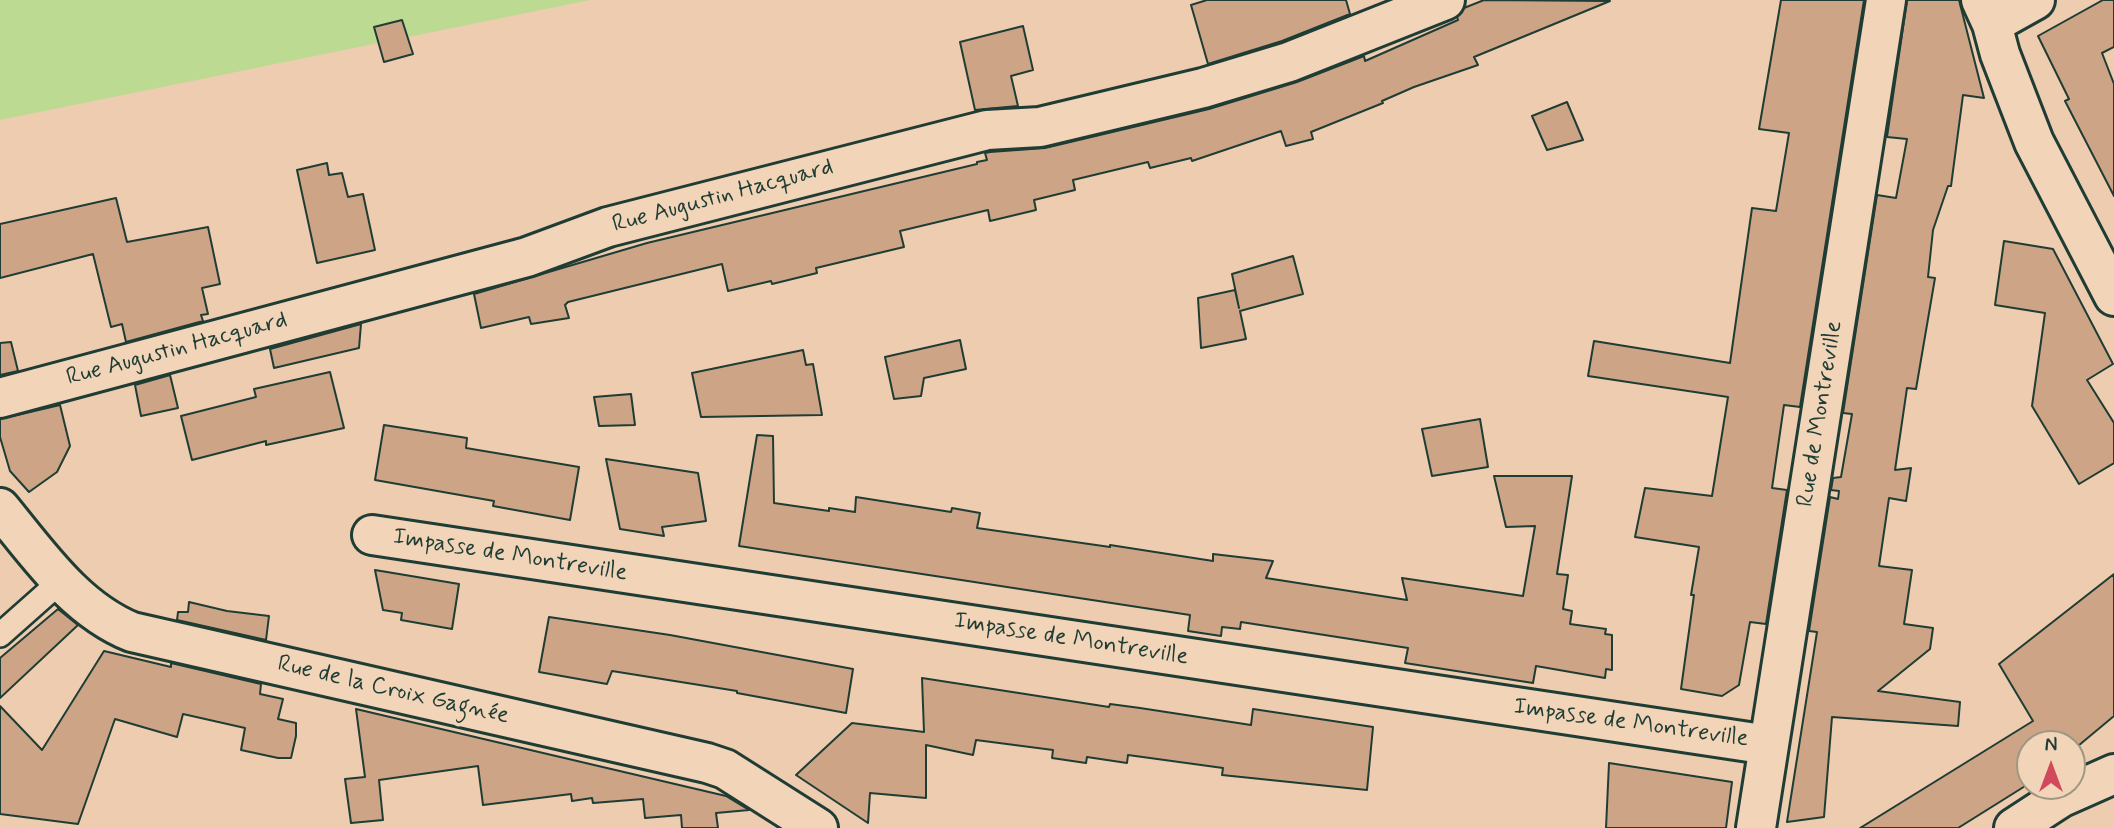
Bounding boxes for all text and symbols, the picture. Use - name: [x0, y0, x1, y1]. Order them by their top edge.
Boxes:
- street label: Rue Augustin Hacquard: [609, 154, 837, 240]
- street label: Rue Augustin Hacquard: [63, 307, 291, 393]
- street label: Rue de Montreville: [1792, 319, 1850, 509]
- street label: Impasse de Montreville: [391, 523, 629, 589]
- street label: Impasse de Montreville: [952, 607, 1190, 673]
- street label: Rue de la Croix Gagnée: [274, 650, 512, 732]
- street label: Impasse de Montreville: [1512, 693, 1750, 755]
- north arrow: [2016, 730, 2086, 800]
- text: N: [2045, 733, 2057, 758]

